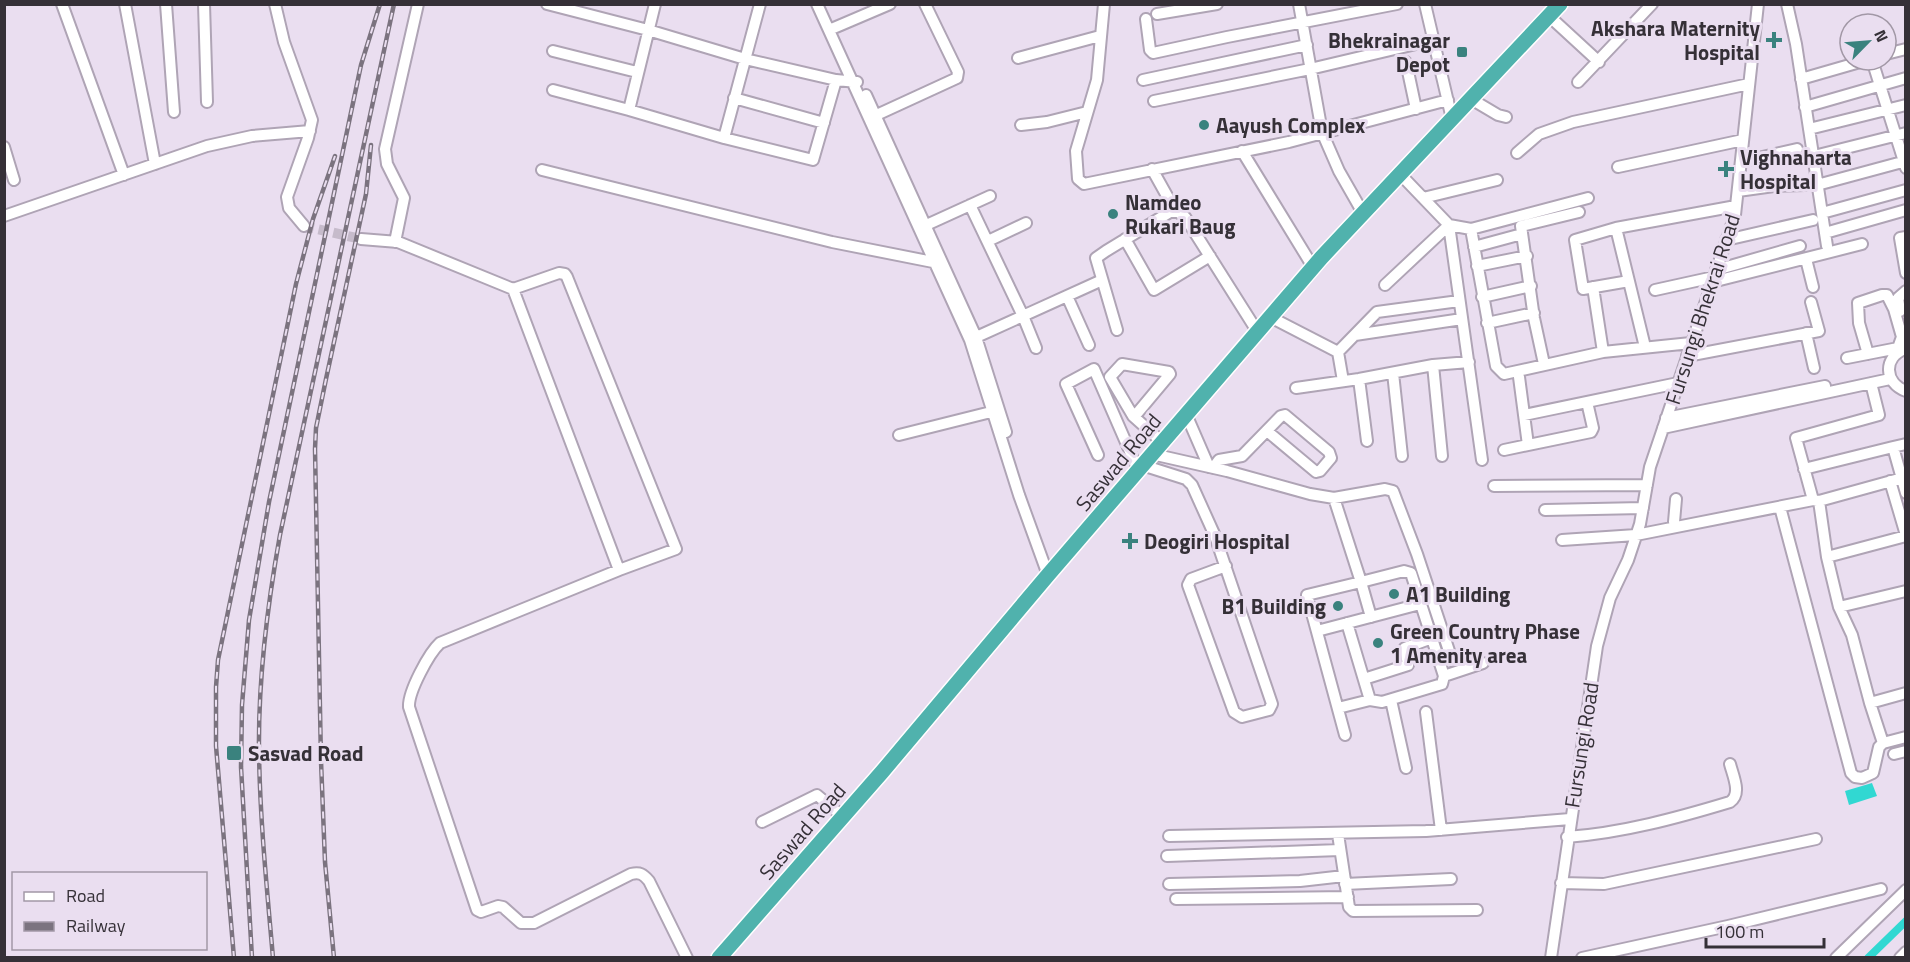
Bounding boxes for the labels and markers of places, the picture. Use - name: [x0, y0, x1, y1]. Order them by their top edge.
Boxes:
- place label: Akshara Maternity Hospital: [1591, 12, 1760, 68]
- place label: Bhekrainagar Depot: [1328, 24, 1450, 80]
- marker: Akshara Maternity Hospital: [1765, 31, 1783, 49]
- marker: Bhekrainagar Depot: [1455, 45, 1469, 59]
- place label: Aayush Complex: [1216, 109, 1365, 141]
- marker: Aayush Complex: [1197, 118, 1211, 132]
- place label: Vighnaharta Hospital: [1740, 141, 1852, 197]
- marker: Vighnaharta Hospital: [1717, 160, 1735, 178]
- place label: Namdeo Rukari Baug: [1125, 186, 1235, 242]
- marker: Namdeo Rukari Baug: [1106, 207, 1120, 221]
- place label: Deogiri Hospital: [1144, 525, 1290, 557]
- marker: Deogiri Hospital: [1121, 532, 1139, 550]
- place label: A1 Building: [1406, 578, 1510, 610]
- marker: A1 Building: [1387, 587, 1401, 601]
- place label: B1 Building: [1222, 590, 1326, 622]
- marker: B1 Building: [1331, 599, 1345, 613]
- place label: Green Country Phase 1 Amenity area: [1390, 615, 1580, 671]
- marker: Green Country Phase 1 Amenity area: [1371, 636, 1385, 650]
- place label: Sasvad Road: [248, 737, 363, 769]
- marker: Sasvad Road: [225, 744, 243, 762]

